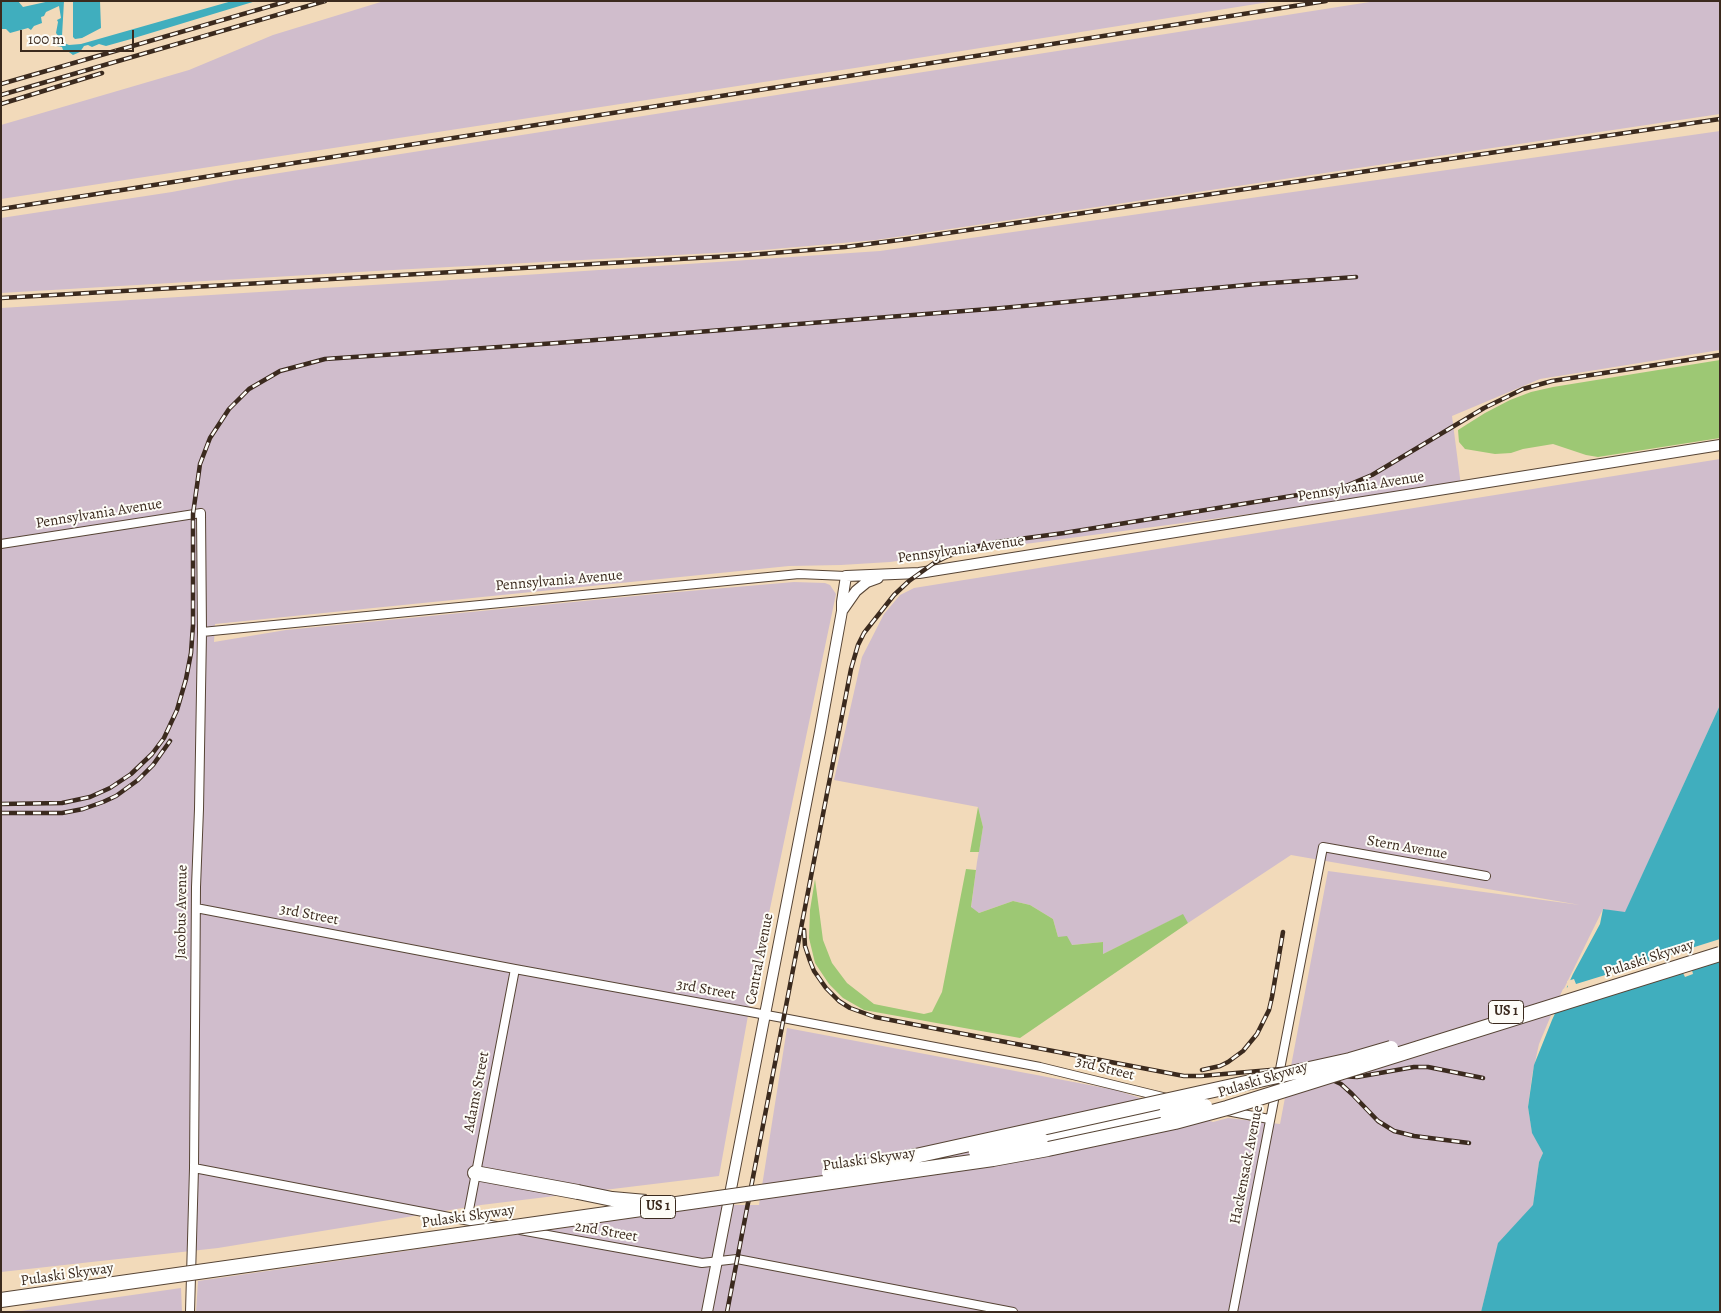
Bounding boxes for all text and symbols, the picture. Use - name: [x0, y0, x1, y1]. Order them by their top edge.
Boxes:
- scale bar: [22, 20, 136, 52]
- text: 100 m: [28, 29, 65, 49]
- street label: Pennsylvania Avenue: [1297, 468, 1425, 506]
- street label: Pennsylvania Avenue: [35, 495, 163, 533]
- street label: Pennsylvania Avenue: [897, 532, 1025, 568]
- street label: Pennsylvania Avenue: [495, 566, 623, 596]
- street label: Stern Avenue: [1365, 832, 1449, 864]
- street label: Jacobus Avenue: [172, 865, 192, 959]
- street label: 3rd Street: [278, 900, 340, 930]
- street label: Central Avenue: [742, 912, 778, 1006]
- street label: Pulaski Skyway: [1602, 936, 1696, 982]
- street label: 3rd Street: [675, 976, 737, 1004]
- road number: US 1: [1488, 1000, 1524, 1024]
- street label: Adams Street: [460, 1050, 494, 1134]
- street label: 3rd Street: [1074, 1053, 1136, 1085]
- street label: Pulaski Skyway: [1216, 1058, 1310, 1102]
- street label: Hackensack Avenue: [1227, 1104, 1267, 1226]
- street label: Pulaski Skyway: [822, 1145, 916, 1175]
- road number: US 1: [640, 1196, 676, 1218]
- street label: Pulaski Skyway: [421, 1202, 515, 1232]
- street label: 2nd Street: [573, 1218, 639, 1246]
- street label: Pulaski Skyway: [20, 1260, 114, 1290]

